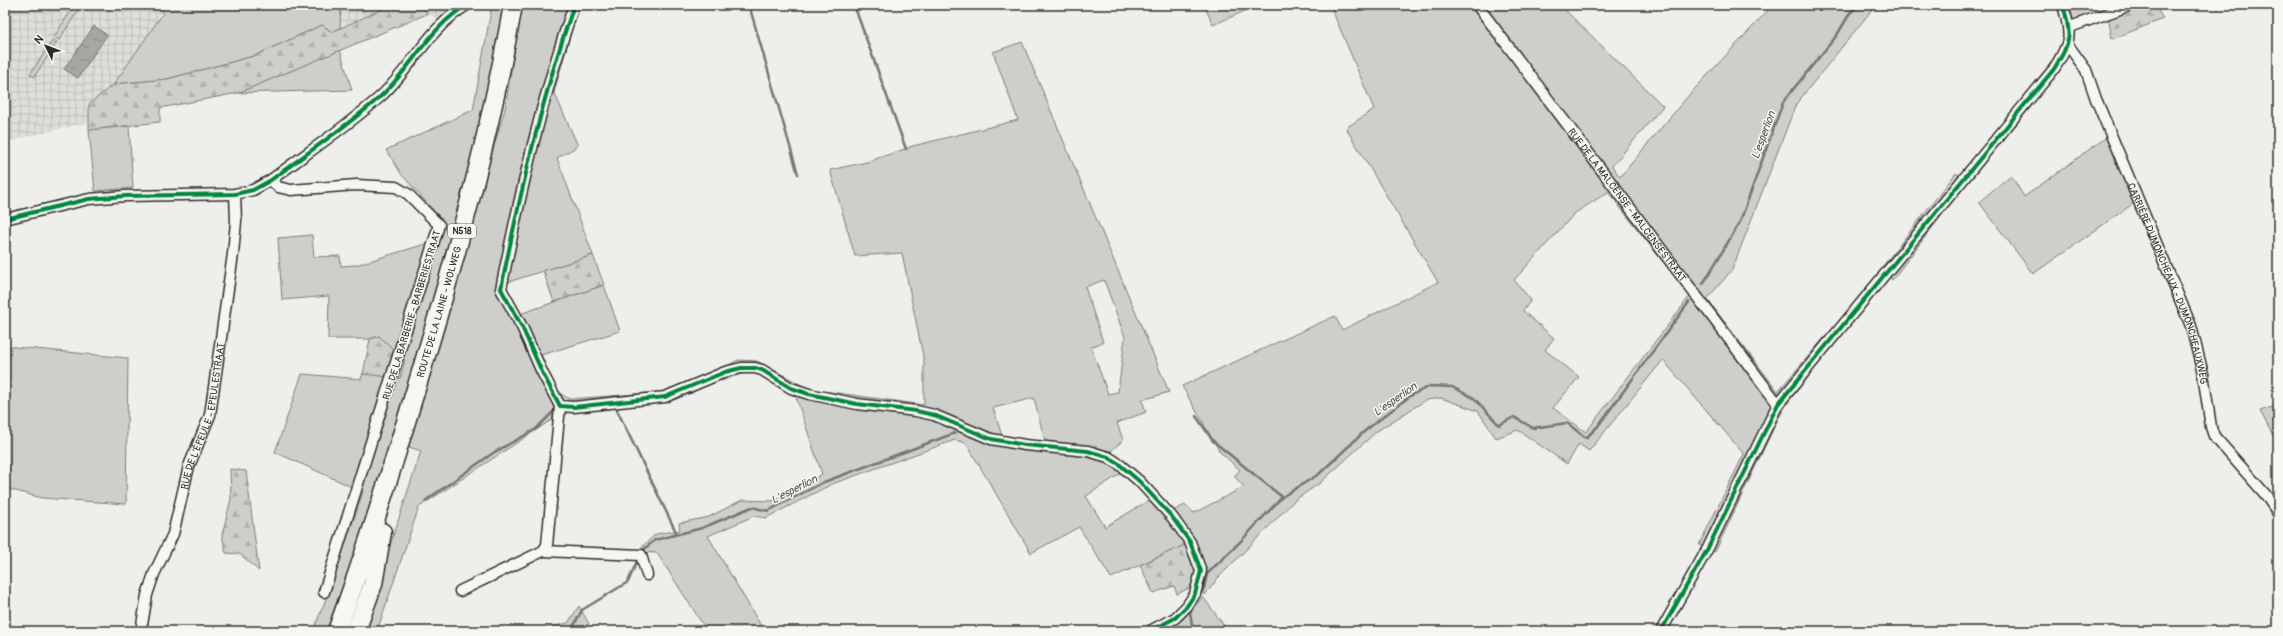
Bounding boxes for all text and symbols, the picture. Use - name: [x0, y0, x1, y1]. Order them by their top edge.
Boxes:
- north arrow: [26, 26, 66, 66]
- text: N: [32, 32, 47, 47]
- water label: L'esperlion: [1749, 109, 1778, 161]
- street label: RUE DE LA MALCENSE - MALCENSESTRAAT: [1565, 126, 1689, 285]
- street label: CARRIÈRE DUMONCHEAUX - DUMONCHEAUXWEG: [2125, 181, 2210, 385]
- road number: N518: [448, 224, 476, 238]
- street label: RUE DE LA BARBERIE - BARBERIESTRAAT: [380, 229, 444, 401]
- street label: ROUTE DE LA LAINE - WOLWEG: [415, 245, 464, 379]
- street label: RUE DE L'ÉPEULE - EPEULESTRAAT: [179, 342, 227, 491]
- water label: L'esperlion: [1371, 379, 1420, 419]
- water label: L'esperlion: [769, 472, 820, 507]

